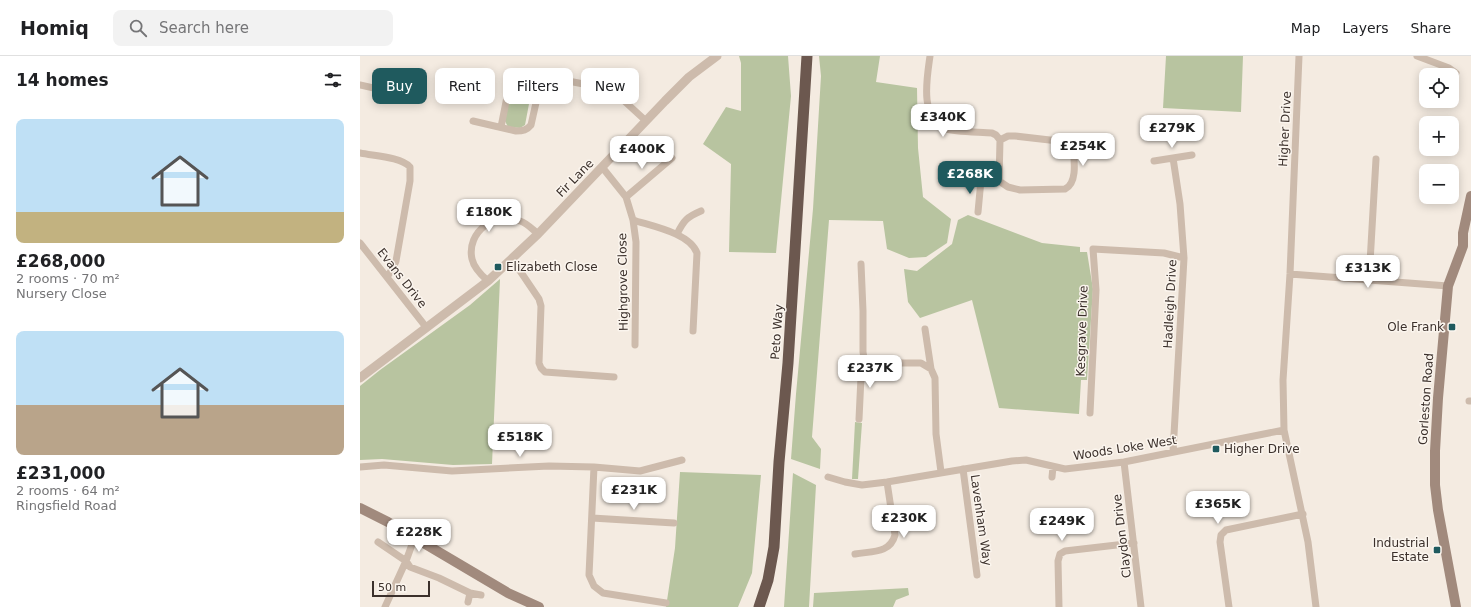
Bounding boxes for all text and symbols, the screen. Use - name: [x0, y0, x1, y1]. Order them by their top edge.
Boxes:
- search box: [113, 10, 393, 46]
- text: Homiq: [20, 17, 89, 39]
- icon: search: [127, 17, 149, 39]
- text: Search here: [159, 19, 249, 37]
- text: Map: [1291, 20, 1320, 36]
- text: Layers: [1342, 20, 1389, 36]
- text: Share: [1411, 20, 1451, 36]
- chip: Buy: [372, 68, 427, 104]
- chip: Rent: [435, 68, 495, 104]
- chip: Filters: [503, 68, 573, 104]
- chip: New: [581, 68, 639, 104]
- map controls: [1419, 68, 1459, 204]
- button: locate: [1419, 68, 1459, 108]
- icon: filters: [322, 69, 344, 91]
- text: 14 homes: [16, 70, 109, 90]
- street label: Higher Drive: [1276, 91, 1294, 167]
- pin: £340K: [915, 104, 971, 138]
- text: £340K: [920, 109, 966, 124]
- pin: £279K: [1144, 115, 1200, 149]
- button: +: [1419, 116, 1459, 156]
- text: £279K: [1149, 120, 1195, 135]
- pin: £254K: [1055, 133, 1111, 167]
- pin: £400K: [614, 136, 670, 170]
- text: £254K: [1060, 138, 1106, 153]
- text: £400K: [619, 141, 665, 156]
- icon: home: [144, 145, 216, 217]
- street label: Fir Lane: [554, 156, 596, 200]
- pin: £268K: [942, 161, 998, 195]
- button: −: [1419, 164, 1459, 204]
- text: £268K: [947, 166, 993, 181]
- pin: £180K: [461, 199, 517, 233]
- text: £180K: [466, 204, 512, 219]
- street label: Highgrove Close: [615, 233, 631, 331]
- street label: Evans Drive: [374, 245, 430, 311]
- text: £268,000: [16, 251, 105, 271]
- pin: £313K: [1340, 255, 1396, 289]
- street label: Hadleigh Drive: [1161, 259, 1179, 349]
- place label: Elizabeth Close: [506, 260, 598, 274]
- text: £313K: [1345, 260, 1391, 275]
- marker: Elizabeth Close: [493, 262, 503, 272]
- text: 2 rooms · 70 m²: [16, 271, 120, 286]
- street label: Kesgrave Drive: [1073, 285, 1091, 377]
- text: Nursery Close: [16, 286, 107, 301]
- street label: Peto Way: [768, 304, 786, 360]
- place label: Ole Frank: [1387, 320, 1444, 334]
- marker: Ole Frank: [1447, 322, 1457, 332]
- street label: Gorleston Road: [1416, 353, 1436, 445]
- pin: £237K: [842, 355, 898, 389]
- icon: home: [144, 357, 216, 429]
- text: £237K: [847, 360, 893, 375]
- pin: £518K: [492, 424, 548, 458]
- text: £518K: [497, 429, 543, 444]
- street label: Woods Loke West: [1072, 433, 1178, 463]
- place label: Higher Drive: [1224, 442, 1300, 456]
- marker: Higher Drive: [1211, 444, 1221, 454]
- text: £231,000: [16, 463, 105, 483]
- street label: Lavenham Way: [968, 473, 994, 567]
- pin: £231K: [606, 477, 662, 511]
- text: £231K: [611, 482, 657, 497]
- text: 2 rooms · 64 m²: [16, 483, 120, 498]
- pin: £365K: [1190, 491, 1246, 525]
- street label: Claydon Drive: [1110, 493, 1134, 579]
- text: £365K: [1195, 496, 1241, 511]
- text: Ringsfield Road: [16, 498, 117, 513]
- pin: £230K: [876, 505, 932, 539]
- pin: £249K: [1034, 508, 1090, 542]
- text: £230K: [881, 510, 927, 525]
- text: £249K: [1039, 513, 1085, 528]
- pin: £228K: [391, 519, 447, 553]
- text: £228K: [396, 524, 442, 539]
- place label: Industrial Estate: [1373, 536, 1429, 564]
- marker: Industrial Estate: [1432, 545, 1442, 555]
- scale bar: [372, 579, 430, 598]
- text: 50 m: [378, 581, 406, 594]

